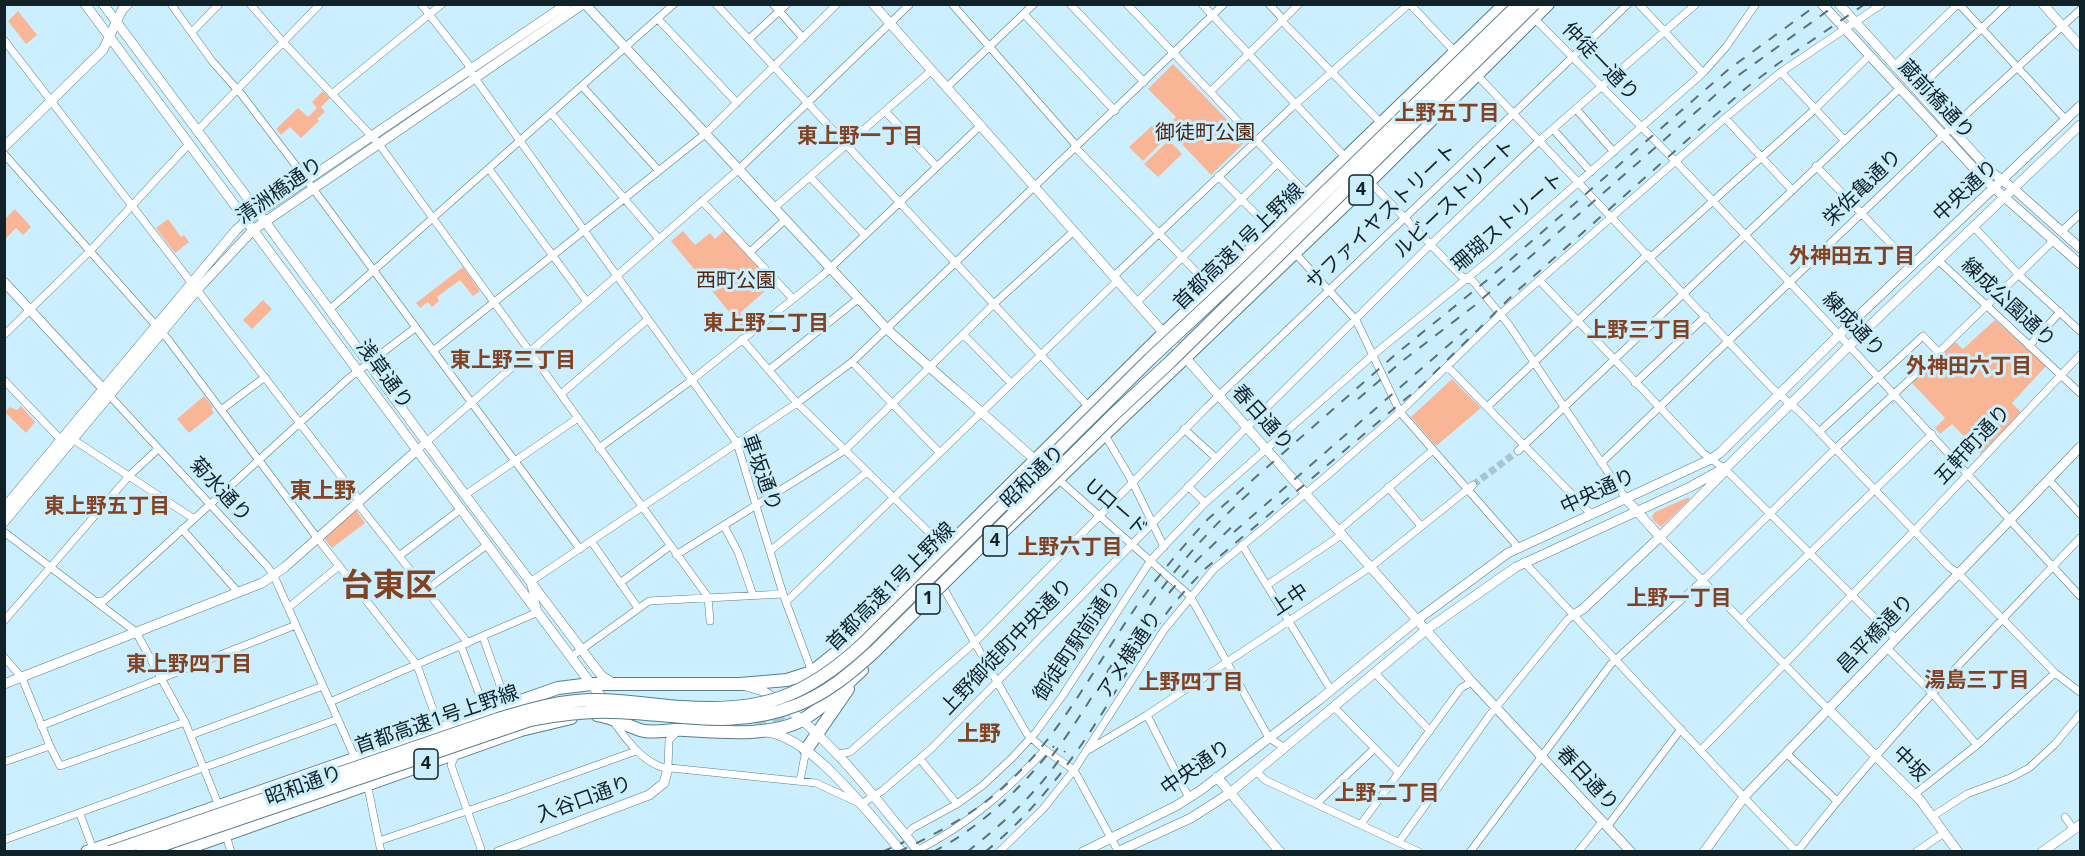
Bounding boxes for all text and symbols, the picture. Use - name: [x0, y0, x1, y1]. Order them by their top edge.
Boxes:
- street label: 仲徒一通り: [1557, 18, 1643, 106]
- street label: 蔵前橋通り: [1893, 55, 1979, 145]
- district label: 上野五丁目: [1395, 101, 1499, 127]
- park label: 御徒町公園: [1155, 121, 1255, 145]
- district label: 東上野一丁目: [797, 124, 923, 150]
- street label: ルビーストリート: [1389, 135, 1521, 263]
- street label: サファイヤストリート: [1302, 139, 1462, 295]
- street label: 栄佐亀通り: [1819, 145, 1907, 231]
- street label: 清洲橋通り: [232, 152, 328, 230]
- street label: 中央通り: [1929, 155, 2003, 227]
- street label: 珊瑚ストリート: [1447, 167, 1569, 277]
- road number: 4: [1349, 175, 1373, 205]
- street label: 首都高速1号上野線: [1169, 179, 1309, 315]
- district label: 外神田五丁目: [1789, 244, 1915, 270]
- street label: 練成公園通り: [1956, 253, 2060, 353]
- park label: 西町公園: [696, 269, 776, 293]
- street label: 練成通り: [1817, 288, 1889, 362]
- district label: 東上野二丁目: [703, 311, 829, 337]
- district label: 上野三丁目: [1587, 318, 1691, 344]
- street label: 浅草通り: [351, 336, 417, 414]
- district label: 東上野三丁目: [450, 348, 576, 374]
- district label: 外神田六丁目: [1906, 354, 2032, 380]
- street label: 春日通り: [1226, 380, 1298, 456]
- street label: 五軒町通り: [1930, 400, 2016, 490]
- street label: 車坂通り: [736, 431, 786, 515]
- street label: 昭和通り: [996, 441, 1070, 513]
- street label: 菊水通り: [184, 453, 256, 527]
- street label: 中央通り: [1557, 464, 1639, 520]
- street label: Uロード: [1080, 474, 1152, 542]
- district label: 東上野: [290, 479, 356, 505]
- district label: 東上野五丁目: [44, 494, 170, 520]
- street label: 首都高速1号上野線: [822, 518, 960, 656]
- road number: 4: [983, 526, 1007, 556]
- district label: 上野六丁目: [1018, 535, 1122, 561]
- district label: 台東区: [341, 568, 437, 606]
- street label: 上野御徒町中央通り: [936, 574, 1078, 720]
- street label: 御徒町駅前通り: [1029, 576, 1127, 706]
- street label: 上中: [1267, 579, 1313, 621]
- road number: 1: [916, 584, 940, 614]
- district label: 上野一丁目: [1627, 586, 1731, 612]
- street label: 昌平橋通り: [1833, 590, 1919, 678]
- street label: アメ横通り: [1093, 607, 1167, 703]
- district label: 東上野四丁目: [126, 652, 252, 678]
- district label: 湯島三丁目: [1925, 668, 2029, 694]
- district label: 上野四丁目: [1139, 670, 1243, 696]
- street label: 首都高速1号上野線: [352, 681, 522, 759]
- district label: 上野: [957, 722, 1001, 748]
- street label: 中央通り: [1156, 735, 1236, 801]
- street label: 中坂: [1887, 741, 1933, 787]
- street label: 春日通り: [1551, 742, 1623, 816]
- road number: 4: [414, 749, 438, 779]
- street label: 昭和通り: [262, 761, 346, 811]
- street label: 入谷口通り: [533, 772, 635, 828]
- district label: 上野二丁目: [1335, 781, 1439, 807]

